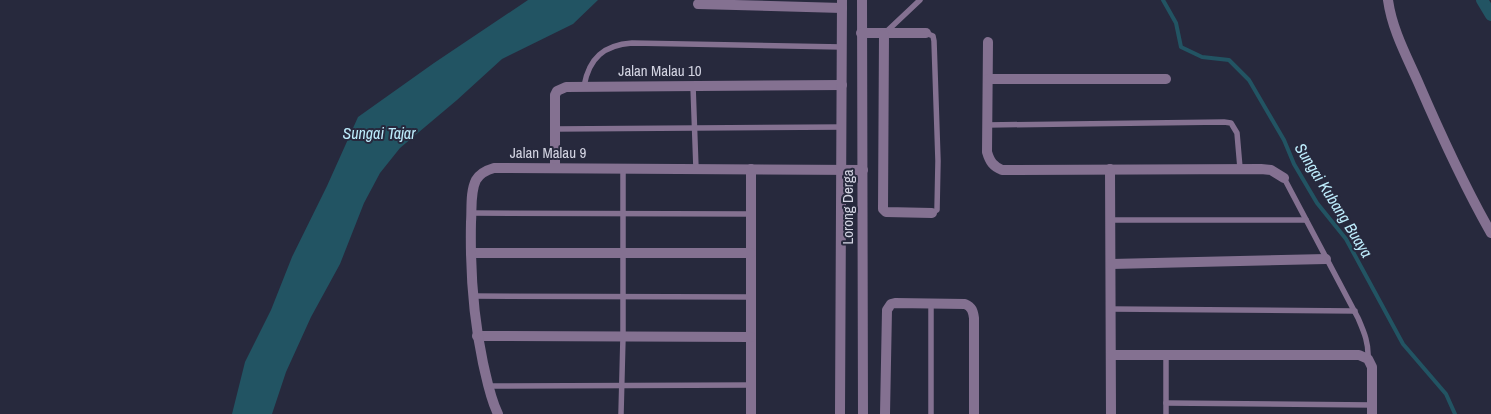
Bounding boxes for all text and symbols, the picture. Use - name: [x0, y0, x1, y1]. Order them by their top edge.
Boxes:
- street label: Jalan Malau 10: [618, 60, 702, 81]
- water label: Sungai Tajar: [342, 122, 416, 144]
- water label: Sungai Kubang Buaya: [1290, 138, 1378, 262]
- street label: Jalan Malau 9: [510, 142, 586, 163]
- street label: Lorong Derga: [837, 169, 858, 245]

